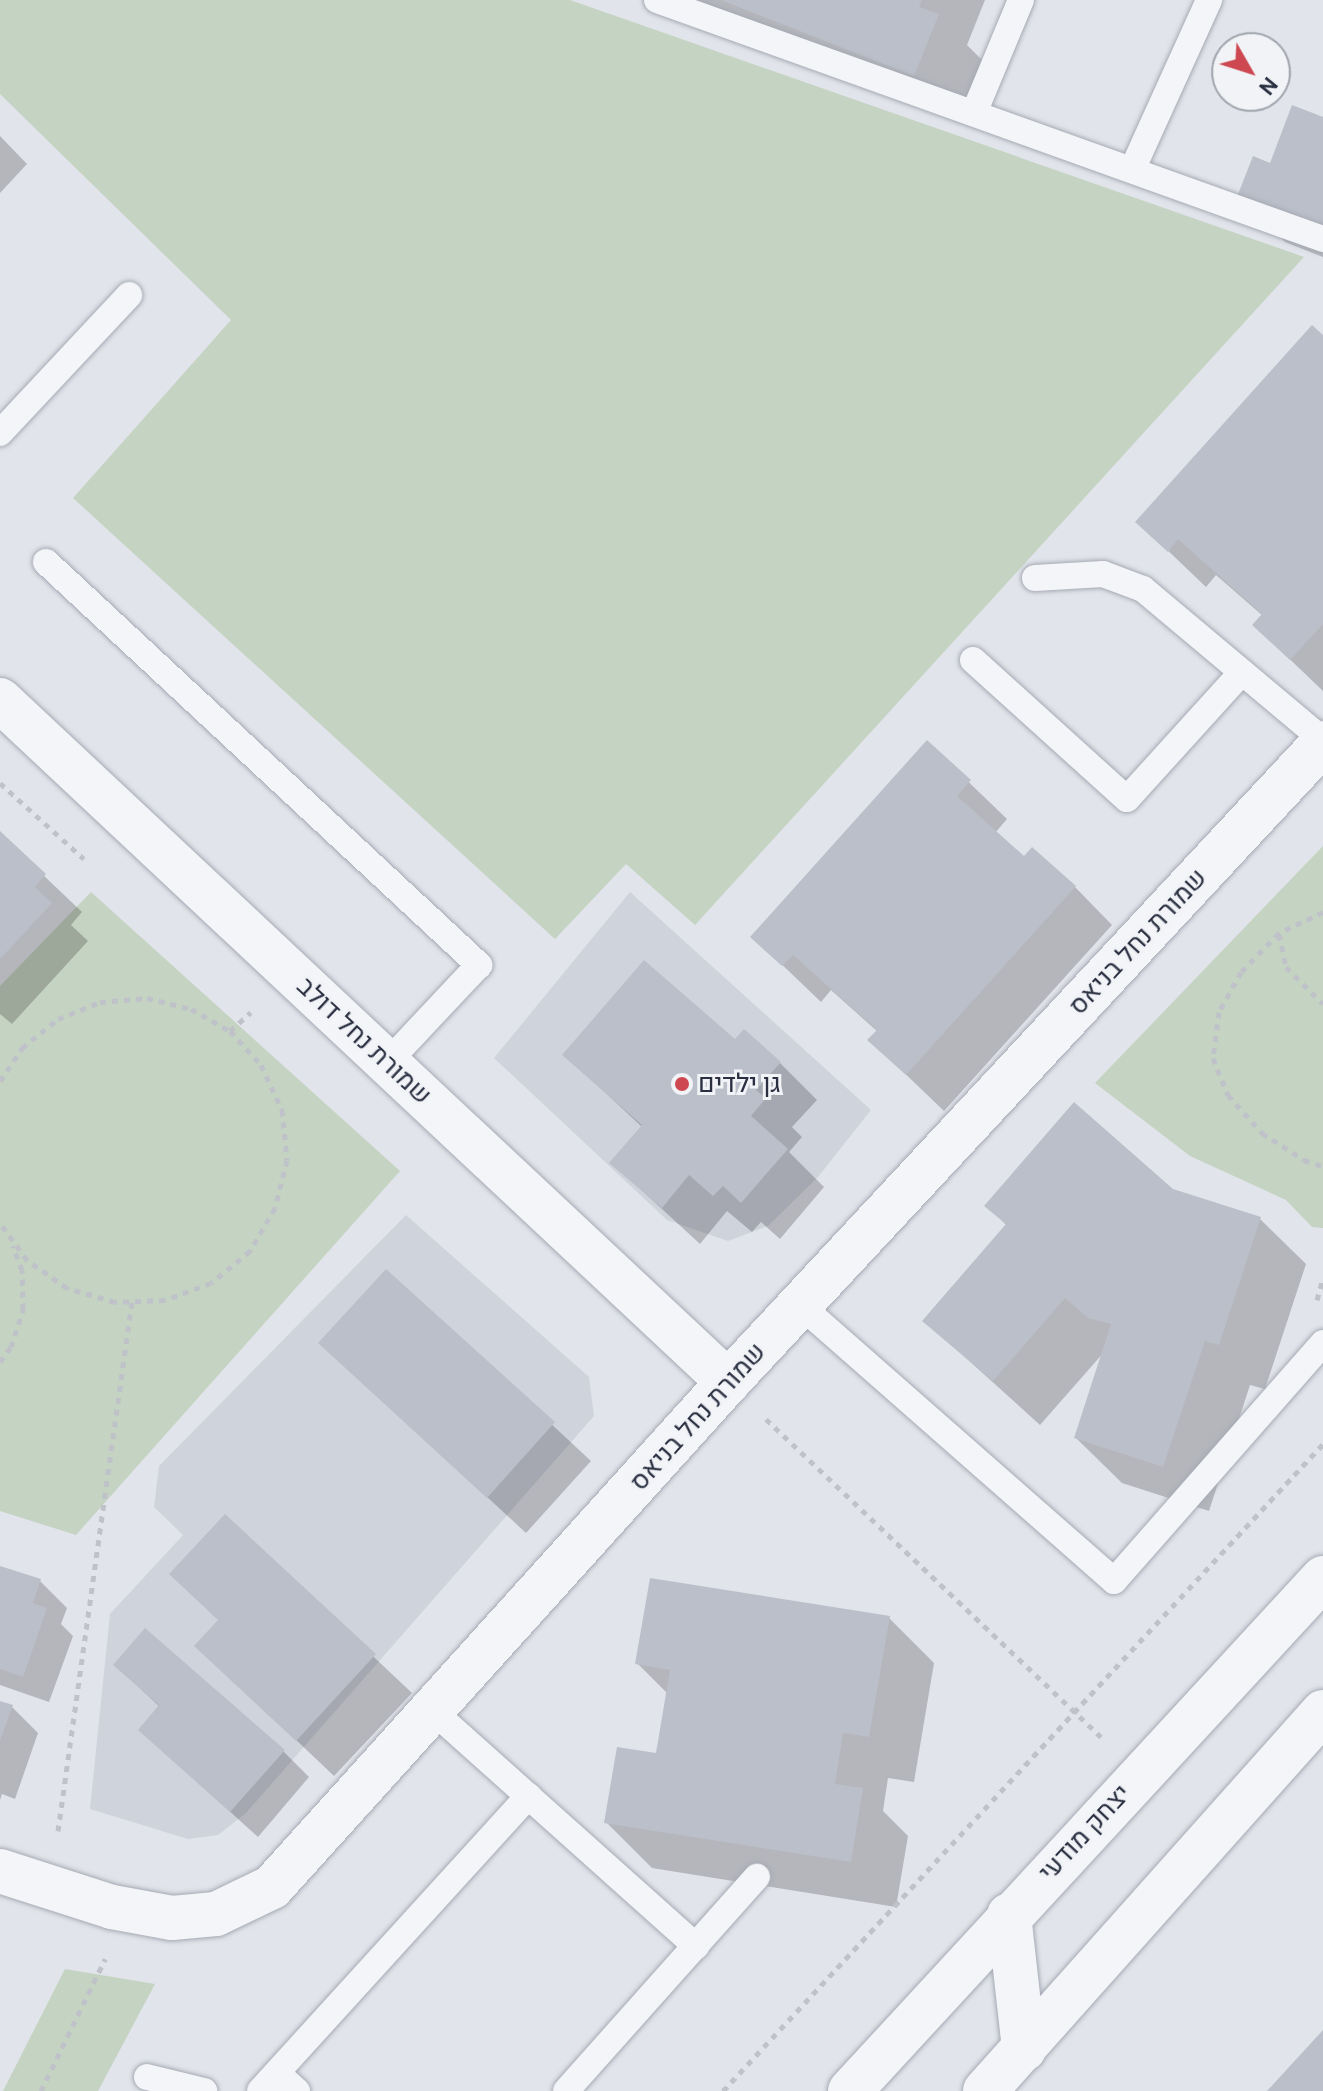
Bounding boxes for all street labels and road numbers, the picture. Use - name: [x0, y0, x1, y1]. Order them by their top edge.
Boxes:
- street label: שמורת נחל בניאס: [1062, 863, 1214, 1021]
- street label: שמורת נחל דולב: [290, 971, 438, 1111]
- street label: שמורת נחל בניאס: [623, 1337, 773, 1497]
- street label: יצחק מודעי: [1033, 1778, 1137, 1888]

